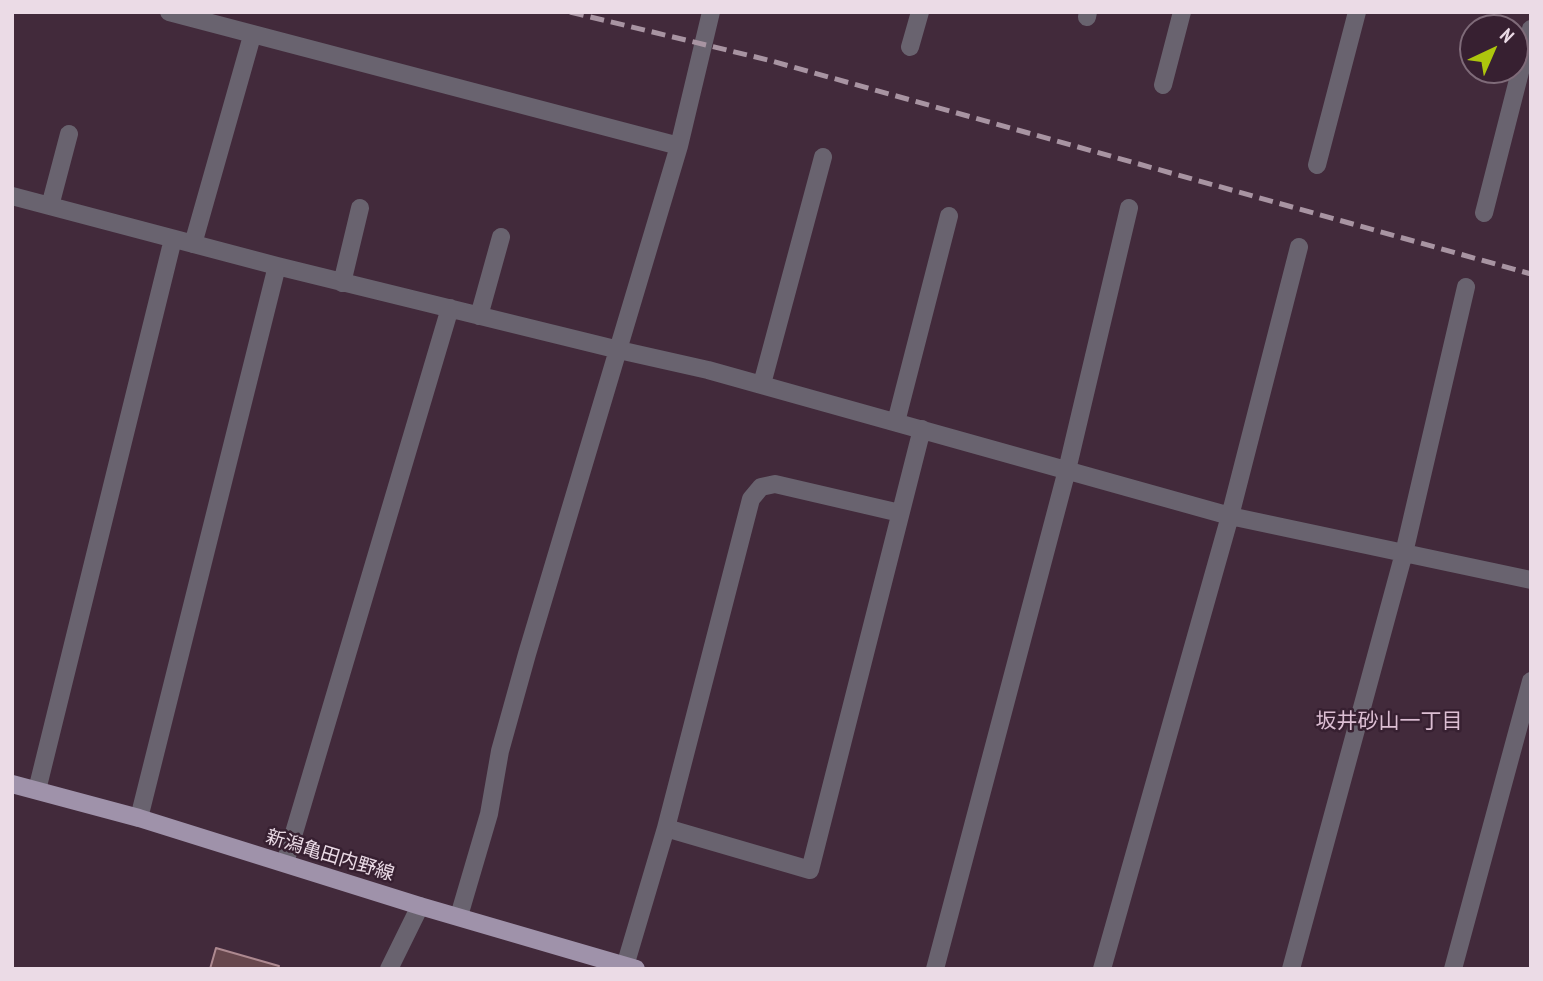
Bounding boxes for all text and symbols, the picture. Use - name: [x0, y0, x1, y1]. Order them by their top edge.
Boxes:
- north arrow: [1459, 14, 1529, 84]
- text: N: [1495, 23, 1519, 48]
- district label: 坂井砂山一丁目: [1316, 709, 1462, 735]
- street label: 新潟亀田内野線: [263, 826, 397, 886]

